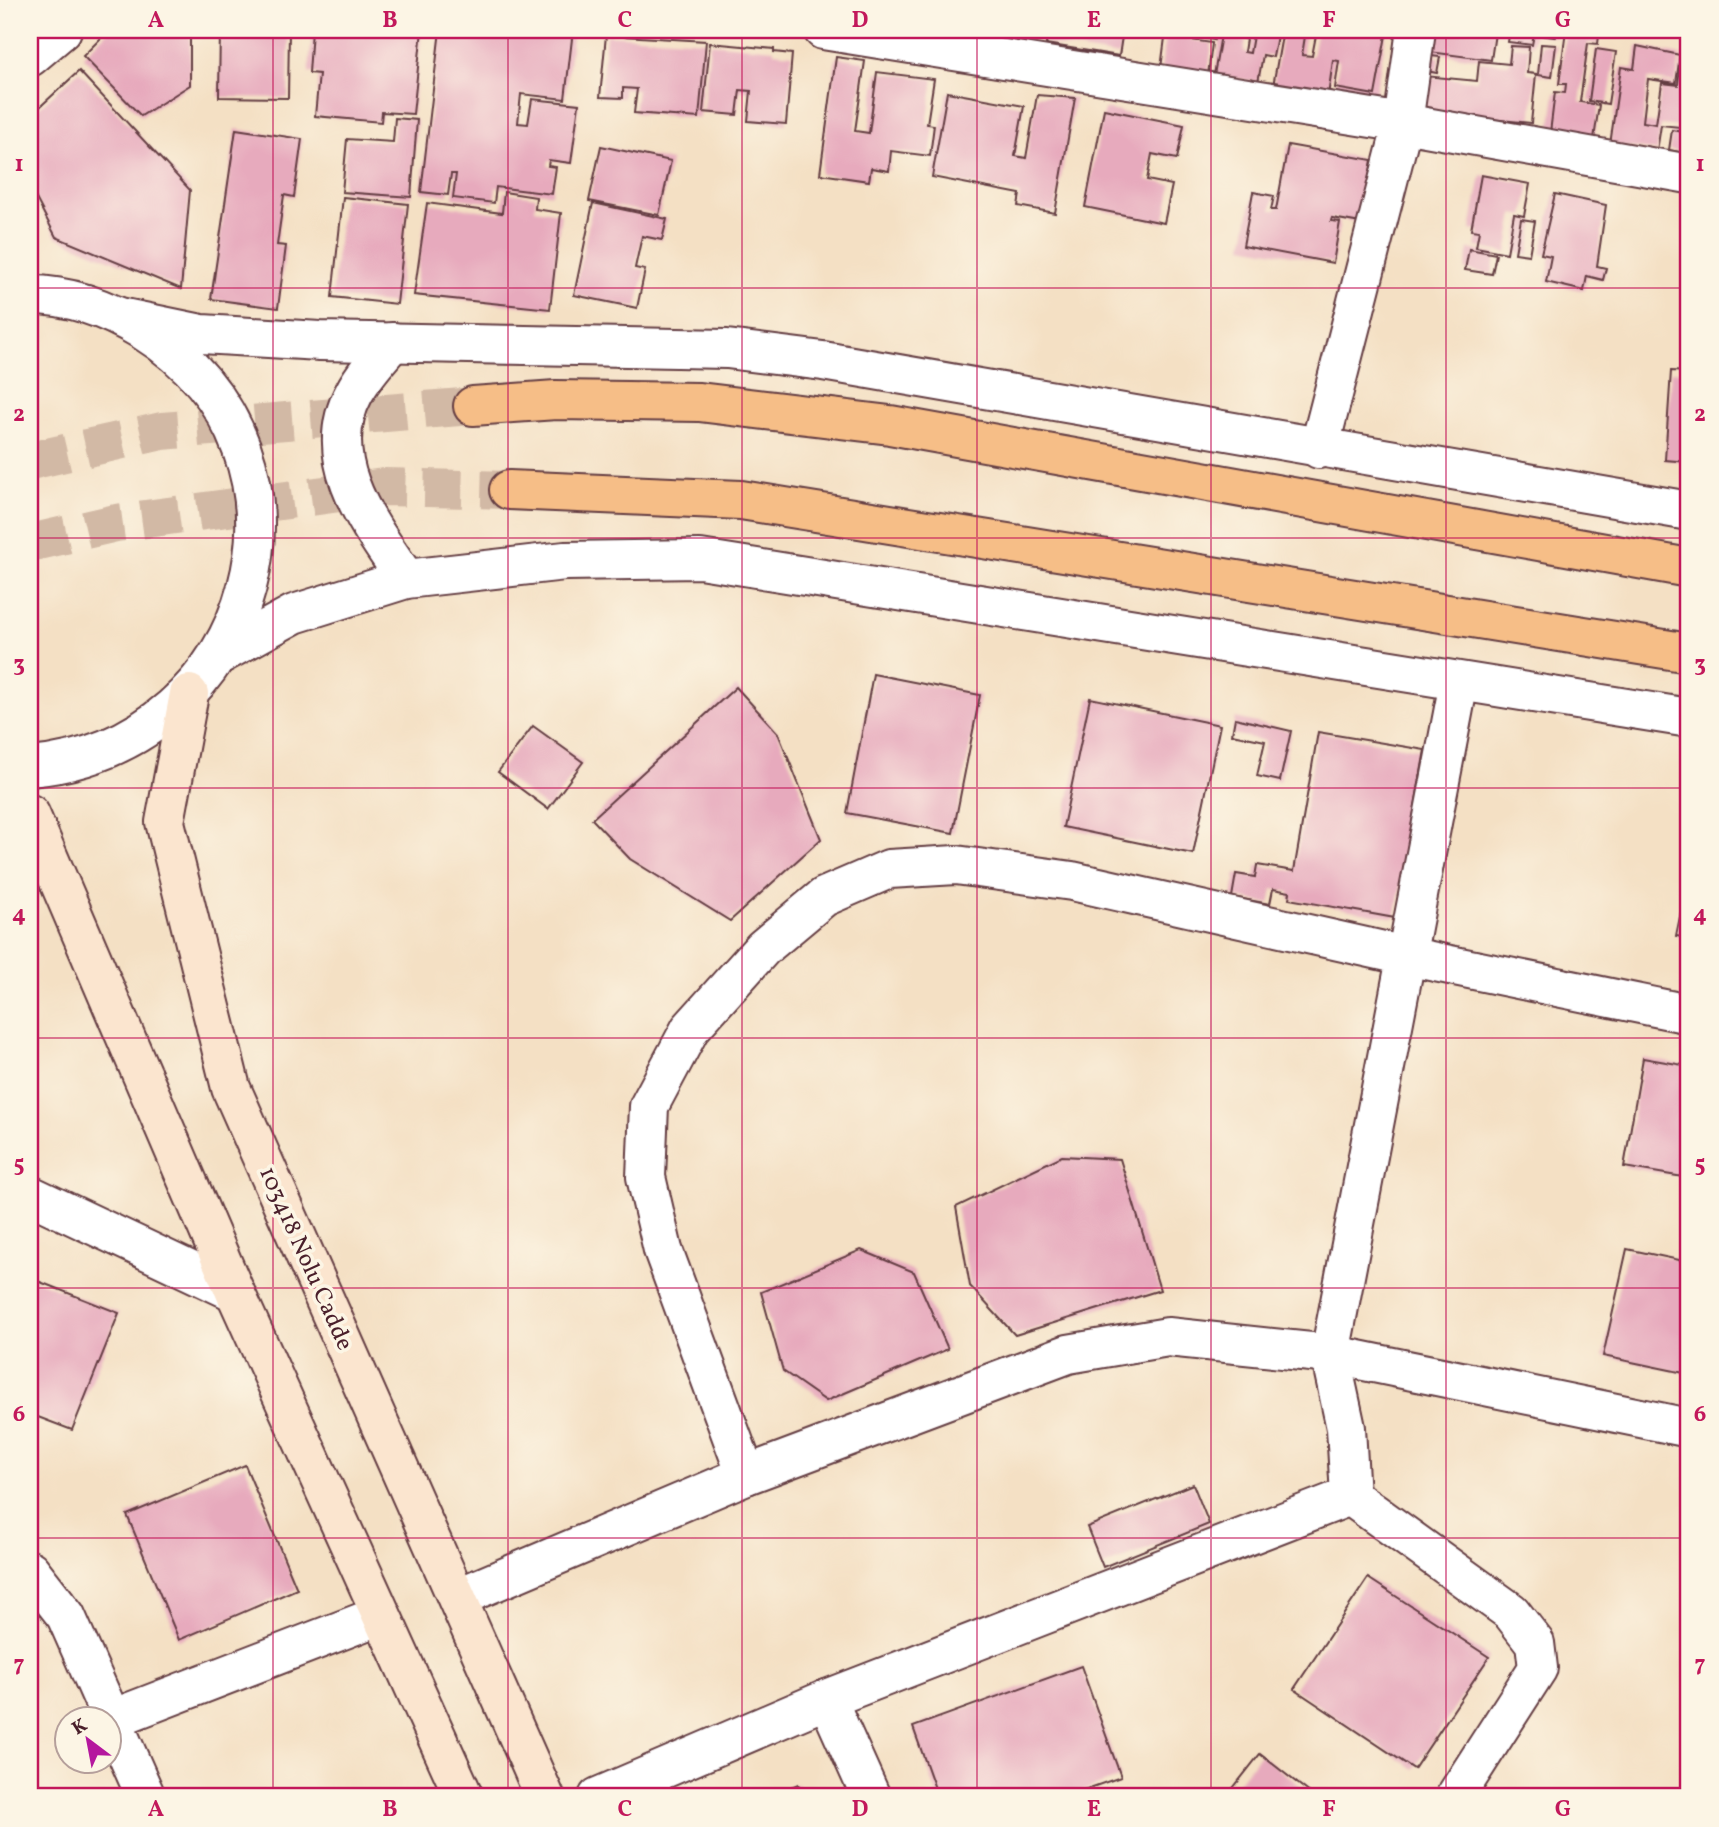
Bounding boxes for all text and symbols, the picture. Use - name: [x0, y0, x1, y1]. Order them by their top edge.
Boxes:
- text: A: [148, 5, 164, 37]
- text: B: [382, 5, 398, 37]
- text: C: [618, 5, 632, 37]
- text: D: [852, 5, 869, 37]
- text: E: [1087, 5, 1101, 37]
- text: F: [1322, 5, 1336, 37]
- text: G: [1555, 5, 1571, 37]
- text: 1: [14, 149, 24, 181]
- text: 1: [1695, 149, 1705, 181]
- text: 2: [13, 399, 25, 431]
- text: 2: [1694, 399, 1706, 431]
- text: 3: [13, 649, 25, 681]
- text: 3: [1694, 649, 1706, 681]
- text: 4: [12, 899, 26, 931]
- text: 4: [1693, 899, 1707, 931]
- text: 5: [13, 1149, 25, 1181]
- text: 5: [1694, 1149, 1706, 1181]
- street label: 103418 Nolu Cadde: [249, 1161, 361, 1356]
- text: 6: [13, 1399, 25, 1431]
- text: 6: [1694, 1399, 1706, 1431]
- text: 7: [14, 1649, 25, 1681]
- text: 7: [1695, 1649, 1706, 1681]
- north arrow: [52, 1704, 122, 1774]
- text: K: [67, 1712, 93, 1742]
- text: A: [148, 1794, 164, 1826]
- text: B: [382, 1794, 398, 1826]
- text: C: [618, 1794, 632, 1826]
- text: D: [852, 1794, 869, 1826]
- text: E: [1087, 1794, 1101, 1826]
- text: F: [1322, 1794, 1336, 1826]
- text: G: [1555, 1794, 1571, 1826]

